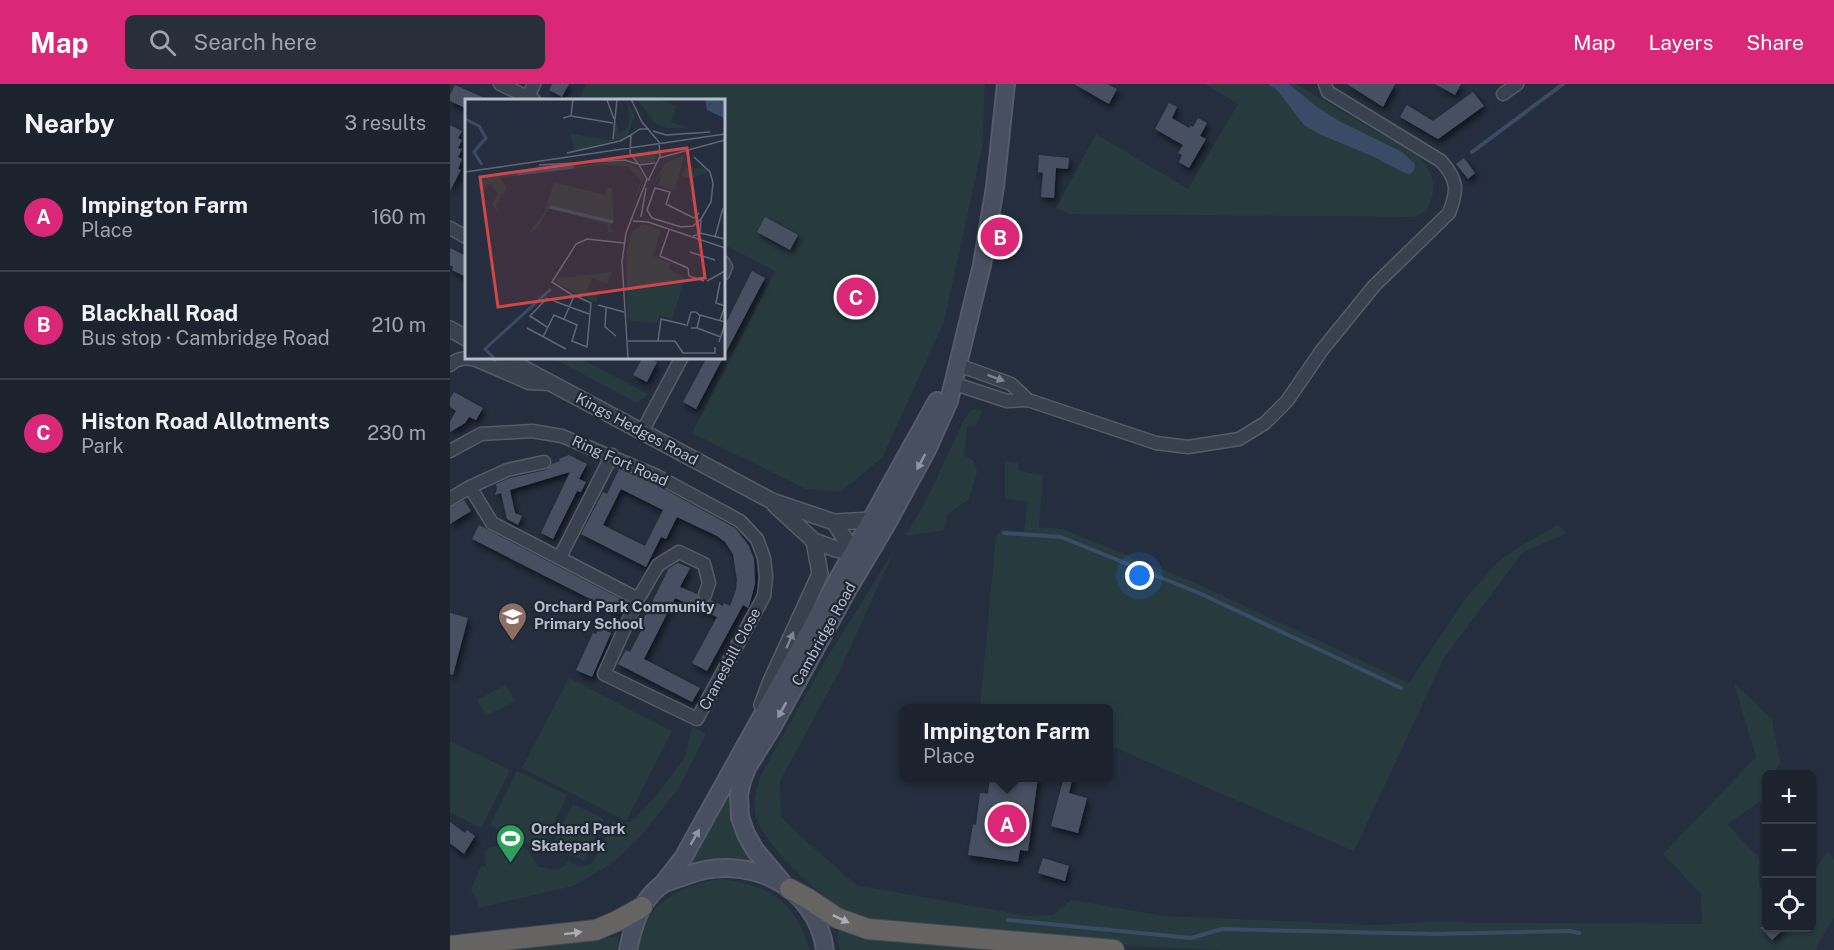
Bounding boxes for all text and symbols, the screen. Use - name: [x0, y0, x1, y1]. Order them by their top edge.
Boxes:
- search box: [125, 15, 545, 69]
- text: Map: [30, 26, 89, 59]
- icon: search: [146, 26, 179, 59]
- text: Search here: [194, 29, 317, 55]
- text: Map: [1573, 30, 1616, 55]
- text: Layers: [1649, 30, 1713, 55]
- text: Share: [1746, 30, 1804, 55]
- inset map: [465, 99, 724, 358]
- text: Nearby: [24, 108, 114, 139]
- text: 3 results: [345, 111, 426, 135]
- text: Impington Farm: [81, 192, 248, 218]
- text: A: [36, 205, 51, 229]
- text: 160 m: [371, 205, 426, 229]
- pin: B: [980, 214, 1020, 260]
- text: Place: [81, 218, 133, 242]
- pin: C: [836, 274, 876, 320]
- text: Blackhall Road: [81, 300, 238, 326]
- text: B: [37, 313, 50, 337]
- text: 210 m: [372, 313, 426, 337]
- text: Bus stop · Cambridge Road: [81, 326, 330, 350]
- one-way arrow: [987, 374, 1005, 384]
- street label: Kings Hedges Road: [573, 389, 701, 468]
- text: Histon Road Allotments: [81, 408, 330, 434]
- text: C: [36, 421, 51, 445]
- text: 230 m: [367, 421, 426, 445]
- street label: Ring Fort Road: [570, 432, 671, 489]
- text: Park: [81, 434, 124, 458]
- one-way arrow: [916, 453, 926, 470]
- your location: [1125, 561, 1154, 590]
- street label: Cambridge Road: [788, 579, 859, 688]
- place label: Orchard Park Community Primary School: [534, 598, 715, 632]
- school or university icon: Orchard Park Community Primary School: [497, 600, 529, 642]
- street label: Cranesbill Close: [695, 605, 764, 713]
- one-way arrow: [785, 630, 795, 648]
- one-way arrow: [777, 702, 787, 719]
- popup: [900, 704, 1113, 782]
- text: Impington Farm: [923, 718, 1090, 744]
- text: Place: [923, 744, 975, 768]
- map controls: [1762, 770, 1816, 932]
- button: +: [1762, 770, 1816, 824]
- pin: A: [988, 802, 1026, 846]
- place label: Orchard Park Skatepark: [531, 820, 626, 854]
- sports icon: Orchard Park Skatepark: [494, 822, 526, 864]
- button: −: [1762, 824, 1816, 878]
- one-way arrow: [690, 828, 700, 845]
- button: locate: [1762, 878, 1816, 932]
- one-way arrow: [832, 914, 849, 923]
- one-way arrow: [564, 928, 583, 937]

